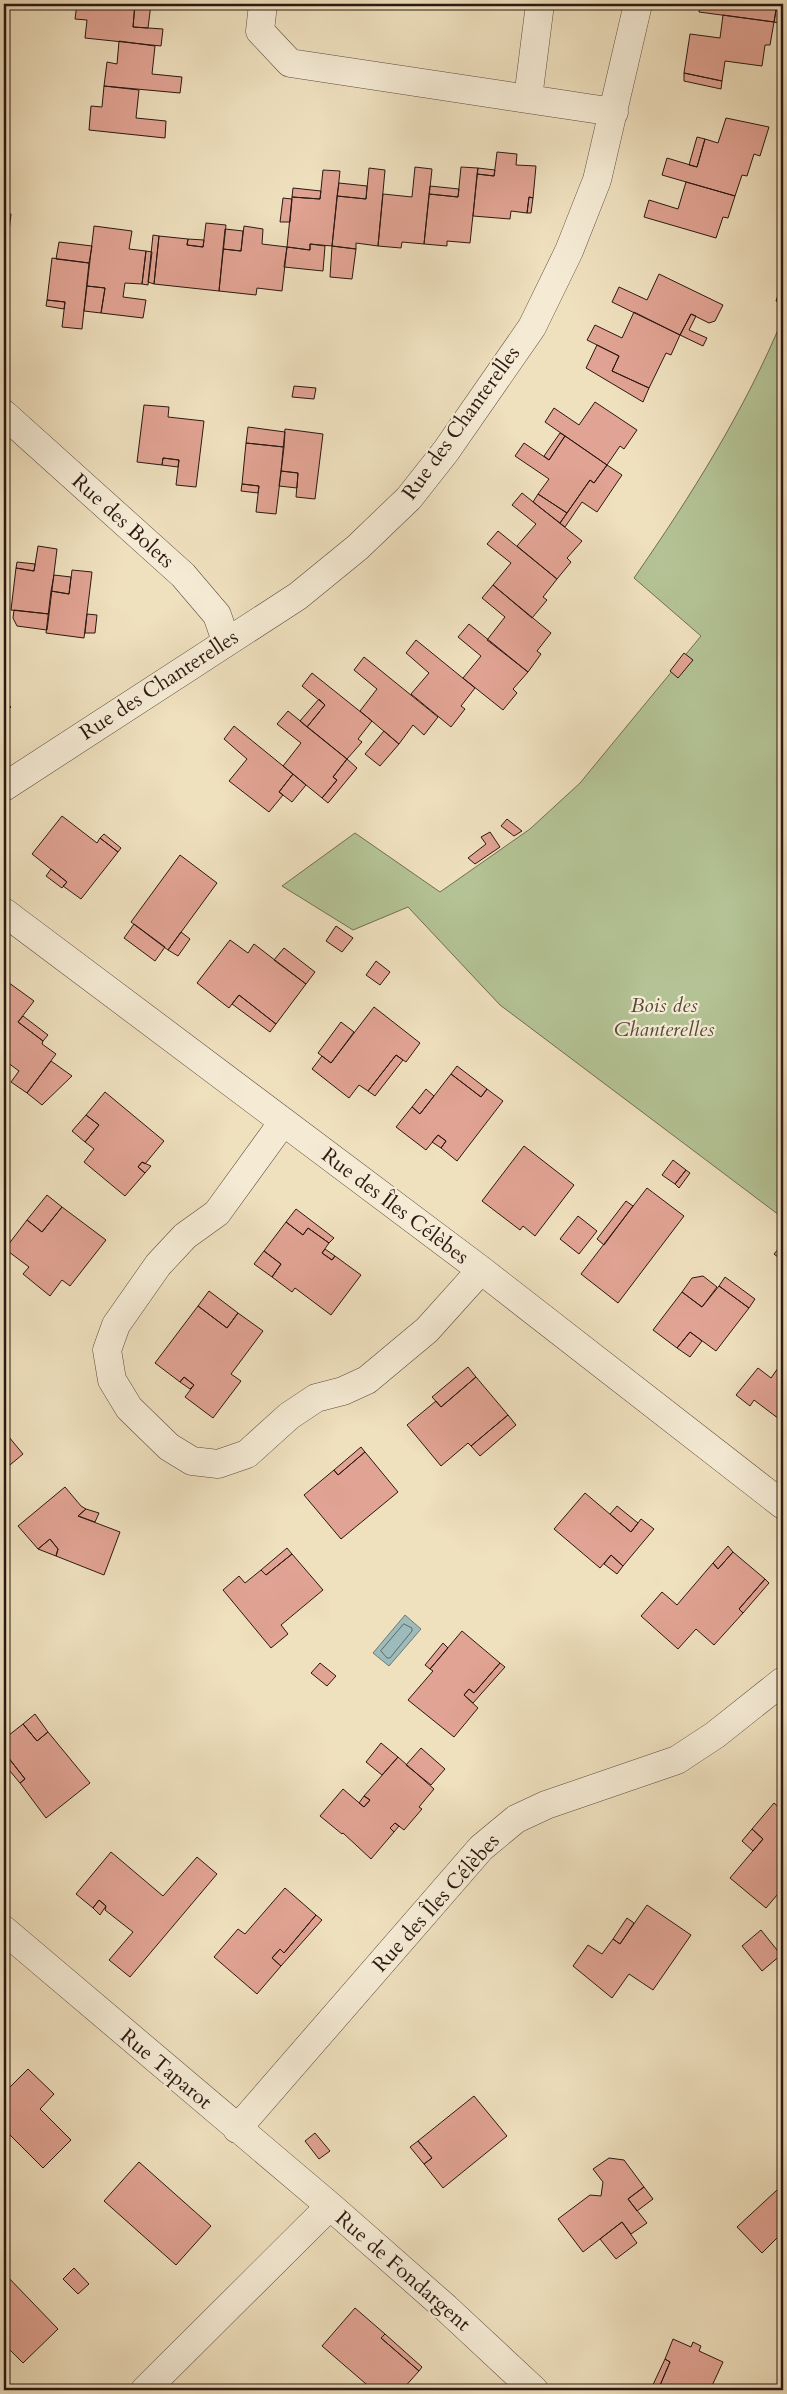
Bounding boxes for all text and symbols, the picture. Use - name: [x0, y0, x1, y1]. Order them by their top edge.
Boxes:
- street label: Rue des Chanterelles: [395, 340, 527, 506]
- street label: Rue des Bolets: [65, 467, 181, 575]
- street label: Rue des Chanterelles: [74, 623, 244, 747]
- park label: Bois des Chanterelles: [614, 991, 714, 1044]
- street label: Rue des Îles Célèbes: [315, 1141, 475, 1271]
- street label: Rue des Îles Célèbes: [366, 1827, 506, 1979]
- street label: Rue Taparot: [114, 2022, 218, 2116]
- street label: Rue de Fondargent: [329, 2204, 477, 2338]

